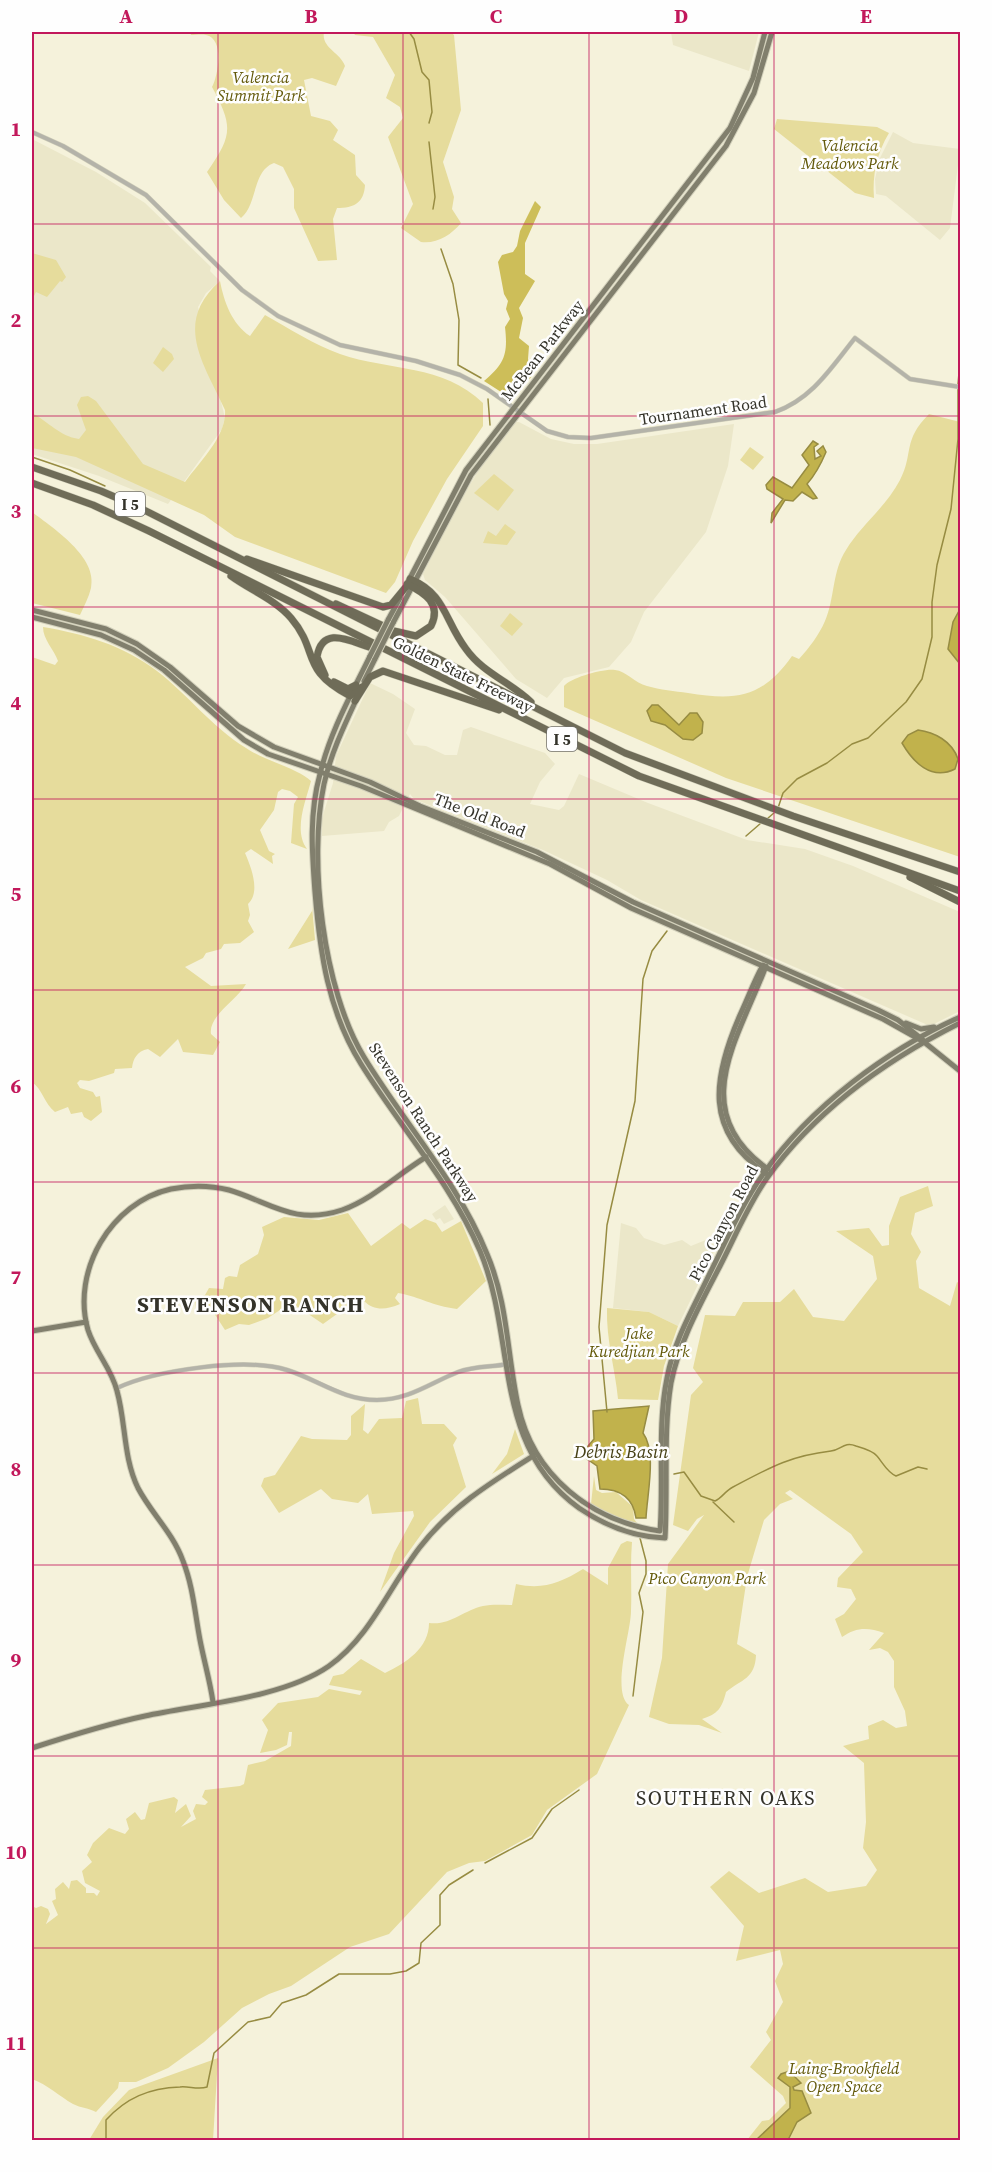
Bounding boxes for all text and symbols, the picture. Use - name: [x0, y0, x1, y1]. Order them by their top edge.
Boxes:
- text: A: [119, 2, 133, 30]
- text: B: [304, 2, 318, 30]
- text: C: [490, 2, 502, 30]
- text: D: [674, 2, 688, 30]
- text: E: [860, 2, 872, 30]
- park label: Valencia Summit Park: [217, 66, 305, 106]
- text: 1: [11, 115, 21, 143]
- park label: Valencia Meadows Park: [800, 134, 899, 174]
- street label: McBean Parkway: [496, 294, 589, 405]
- text: 2: [11, 306, 22, 334]
- street label: Tournament Road: [638, 390, 768, 430]
- road number: I 5: [115, 492, 145, 516]
- text: 3: [11, 497, 22, 525]
- street label: Golden State Freeway: [389, 631, 537, 718]
- text: 4: [11, 689, 22, 717]
- road number: I 5: [547, 727, 577, 751]
- street label: The Old Road: [431, 787, 529, 843]
- text: 5: [11, 880, 22, 908]
- street label: Stevenson Ranch Parkway: [364, 1038, 484, 1207]
- text: 6: [11, 1072, 22, 1100]
- street label: Pico Canyon Road: [683, 1161, 763, 1285]
- text: 7: [11, 1263, 22, 1291]
- district label: STEVENSON RANCH: [137, 1289, 365, 1319]
- park label: Jake Kuredjian Park: [588, 1322, 690, 1362]
- water label: Debris Basin: [573, 1439, 668, 1464]
- text: 8: [11, 1455, 21, 1483]
- park label: Pico Canyon Park: [647, 1567, 766, 1589]
- text: 9: [11, 1646, 22, 1674]
- district label: SOUTHERN OAKS: [636, 1784, 816, 1812]
- text: 10: [5, 1838, 27, 1866]
- text: 11: [5, 2029, 27, 2057]
- park label: Laing-Brookfield Open Space: [788, 2057, 900, 2097]

